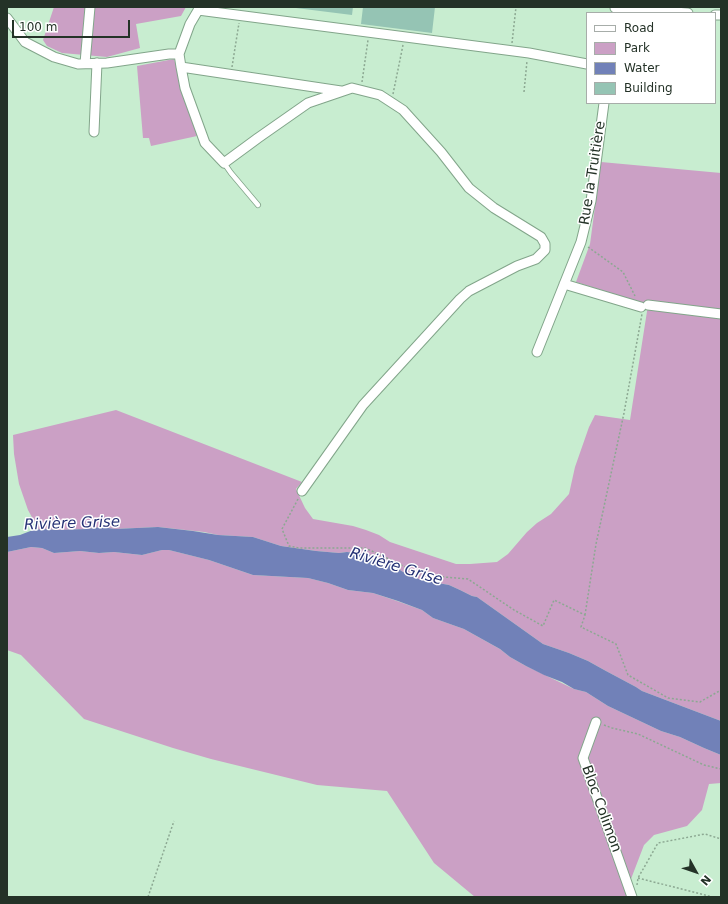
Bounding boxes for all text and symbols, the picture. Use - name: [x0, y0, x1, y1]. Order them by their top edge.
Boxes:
- scale bar: [14, 12, 132, 38]
- legend: [586, 12, 716, 104]
- text: 100 m: [19, 20, 57, 34]
- text: Road: [624, 21, 654, 35]
- text: Park: [624, 41, 650, 55]
- text: Water: [624, 61, 659, 75]
- text: Building: [624, 81, 673, 95]
- street label: Rue la Truitière: [576, 120, 610, 226]
- water label: Rivière Grise: [24, 513, 120, 535]
- water label: Rivière Grise: [347, 544, 445, 590]
- street label: Bloc Colimon: [577, 763, 625, 855]
- north arrow: [676, 852, 716, 892]
- text: N: [698, 872, 714, 888]

